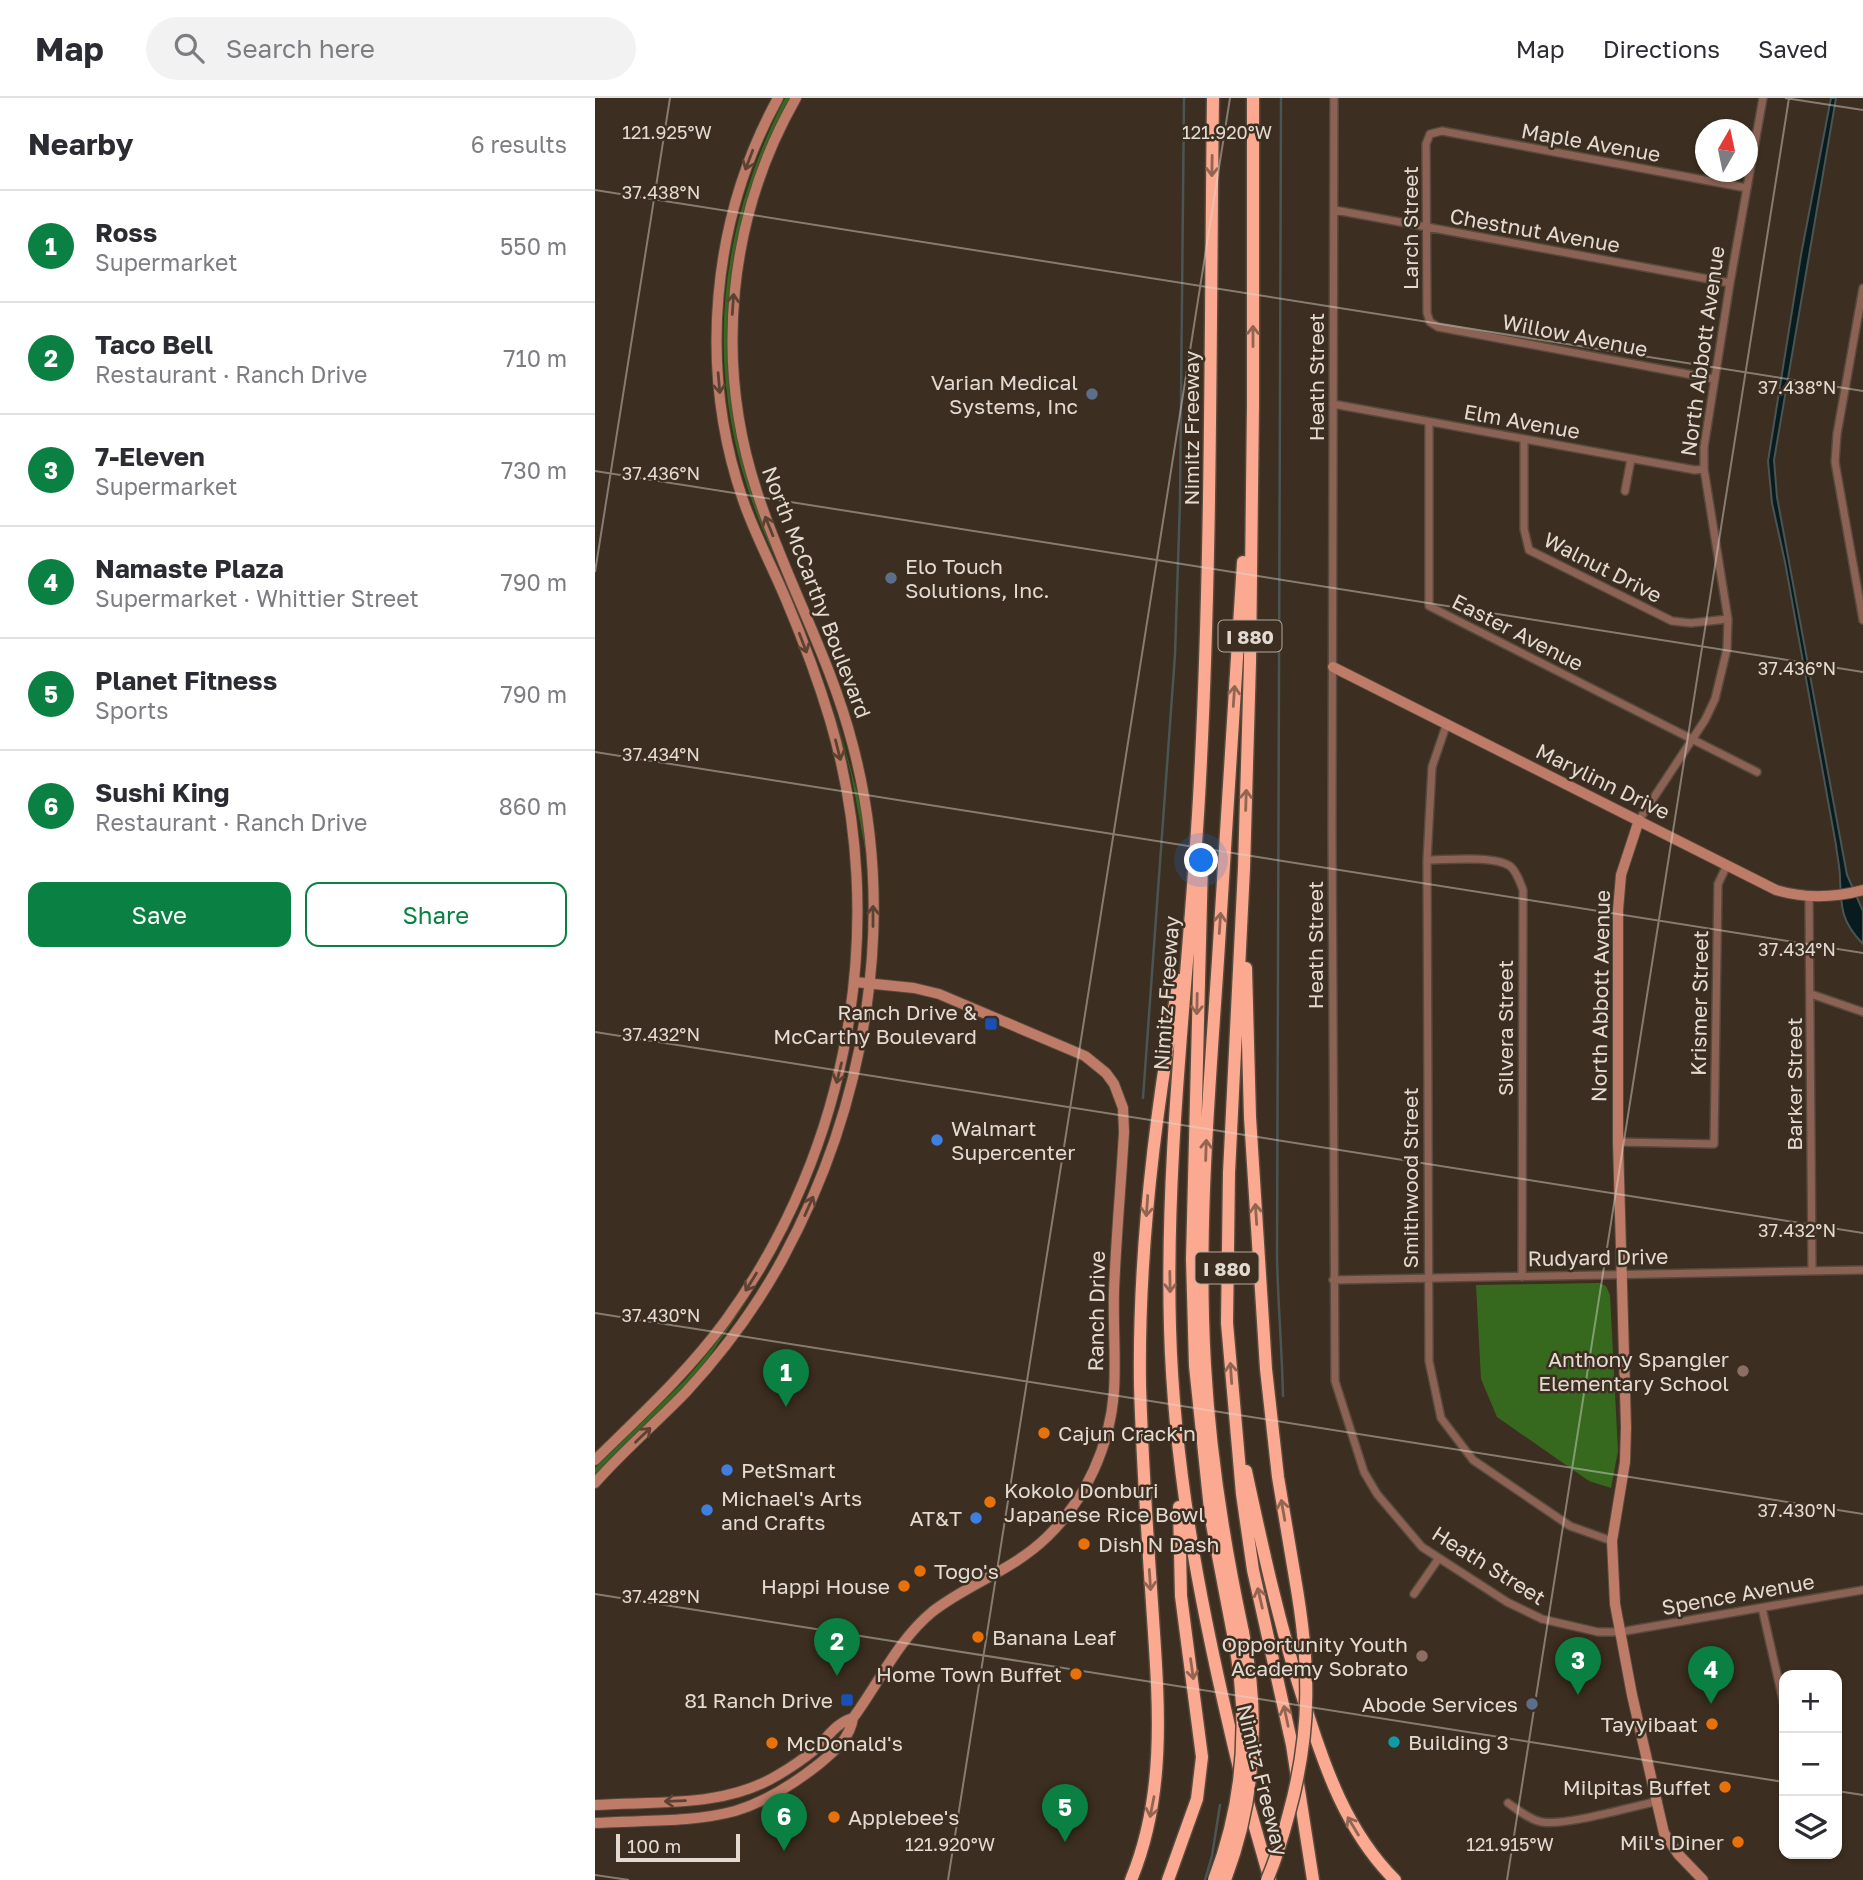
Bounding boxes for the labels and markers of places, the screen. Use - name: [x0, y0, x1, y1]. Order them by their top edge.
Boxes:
- place label: Varian Medical Systems, Inc: [931, 369, 1078, 419]
- marker: Varian Medical Systems, Inc: [1084, 386, 1100, 402]
- place label: Elo Touch Solutions, Inc.: [905, 553, 1050, 603]
- marker: Elo Touch Solutions, Inc.: [883, 570, 899, 586]
- place label: Ranch Drive & McCarthy Boulevard: [773, 999, 977, 1049]
- marker: Ranch Drive & McCarthy Boulevard: [983, 1016, 999, 1032]
- place label: Walmart Supercenter: [951, 1115, 1075, 1165]
- marker: Walmart Supercenter: [929, 1132, 945, 1148]
- place label: Anthony Spangler Elementary School: [1538, 1346, 1729, 1396]
- pin: 1: [763, 1349, 809, 1407]
- marker: Anthony Spangler Elementary School: [1735, 1363, 1751, 1379]
- place label: Cajun Crack'n: [1058, 1420, 1196, 1446]
- marker: Cajun Crack'n: [1036, 1425, 1052, 1441]
- place label: PetSmart: [741, 1457, 836, 1483]
- marker: PetSmart: [719, 1462, 735, 1478]
- place label: Kokolo Donburi Japanese Rice Bowl: [1004, 1477, 1205, 1527]
- place label: Michael's Arts and Crafts: [721, 1485, 862, 1535]
- marker: Kokolo Donburi Japanese Rice Bowl: [982, 1494, 998, 1510]
- marker: Michael's Arts and Crafts: [699, 1502, 715, 1518]
- place label: AT&T: [910, 1505, 962, 1531]
- marker: AT&T: [968, 1510, 984, 1526]
- place label: Dish N Dash: [1098, 1531, 1219, 1557]
- marker: Dish N Dash: [1076, 1536, 1092, 1552]
- place label: Togo's: [934, 1558, 999, 1584]
- marker: Togo's: [912, 1563, 928, 1579]
- place label: Happi House: [761, 1573, 890, 1599]
- marker: Happi House: [896, 1578, 912, 1594]
- pin: 2: [814, 1618, 860, 1676]
- place label: Banana Leaf: [992, 1624, 1117, 1650]
- marker: Banana Leaf: [970, 1629, 986, 1645]
- place label: Opportunity Youth Academy Sobrato: [1222, 1631, 1408, 1681]
- pin: 3: [1555, 1637, 1601, 1695]
- pin: 4: [1688, 1646, 1734, 1704]
- marker: Opportunity Youth Academy Sobrato: [1414, 1648, 1430, 1664]
- place label: Home Town Buffet: [876, 1661, 1062, 1687]
- marker: Home Town Buffet: [1068, 1666, 1084, 1682]
- place label: 81 Ranch Drive: [684, 1687, 833, 1713]
- place label: Abode Services: [1361, 1691, 1518, 1717]
- marker: 81 Ranch Drive: [839, 1692, 855, 1708]
- marker: Abode Services: [1524, 1696, 1540, 1712]
- place label: Tayyibaat: [1601, 1711, 1698, 1737]
- marker: Tayyibaat: [1704, 1716, 1720, 1732]
- place label: Building 3: [1408, 1729, 1509, 1755]
- place label: McDonald's: [786, 1730, 903, 1756]
- marker: Building 3: [1386, 1734, 1402, 1750]
- marker: McDonald's: [764, 1735, 780, 1751]
- place label: Milpitas Buffet: [1563, 1774, 1711, 1800]
- marker: Milpitas Buffet: [1717, 1779, 1733, 1795]
- pin: 5: [1042, 1784, 1088, 1842]
- pin: 6: [761, 1793, 807, 1851]
- place label: Applebee's: [848, 1804, 959, 1830]
- marker: Applebee's: [826, 1809, 842, 1825]
- place label: Mil's Diner: [1620, 1829, 1724, 1855]
- marker: Mil's Diner: [1730, 1834, 1746, 1850]

